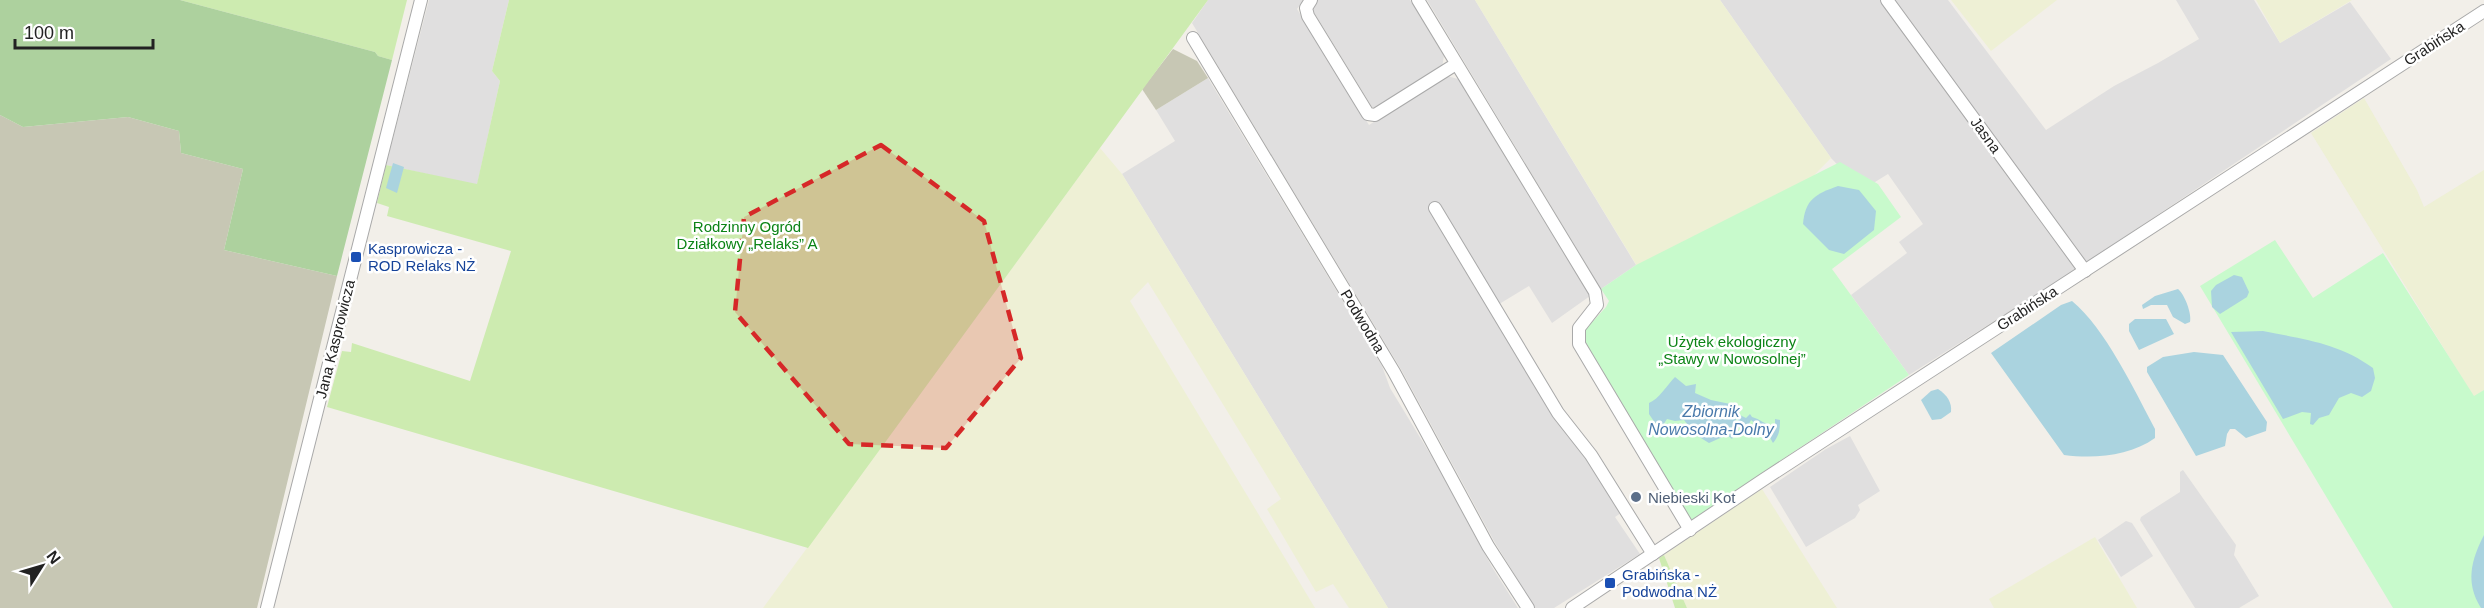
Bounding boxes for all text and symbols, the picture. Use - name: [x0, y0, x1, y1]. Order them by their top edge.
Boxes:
- scale bar: [15, 12, 153, 50]
- street label: Grabińska: [2401, 17, 2468, 69]
- text: 100 m: [24, 23, 74, 43]
- street label: Jasna: [1967, 114, 2005, 157]
- park label: Rodzinny Ogród Działkowy „Relaks” A: [677, 218, 817, 252]
- place label: Kasprowicza - ROD Relaks NŻ: [368, 240, 476, 274]
- marker: Kasprowicza - ROD Relaks NŻ: [349, 250, 363, 264]
- street label: Jana Kasprowicza: [312, 277, 358, 400]
- street label: Grabińska: [1994, 282, 2061, 334]
- street label: Podwodna: [1337, 286, 1389, 356]
- park label: Użytek ekologiczny „Stawy w Nowosolnej”: [1658, 333, 1806, 367]
- water label: Zbiornik Nowosolna-Dolny: [1648, 403, 1775, 438]
- place label: Niebieski Kot: [1648, 489, 1736, 506]
- marker: Niebieski Kot: [1629, 490, 1643, 504]
- north arrow: [12, 536, 72, 596]
- text: N: [43, 548, 64, 567]
- place label: Grabińska - Podwodna NŻ: [1622, 566, 1717, 600]
- marker: Grabińska - Podwodna NŻ: [1603, 576, 1617, 590]

